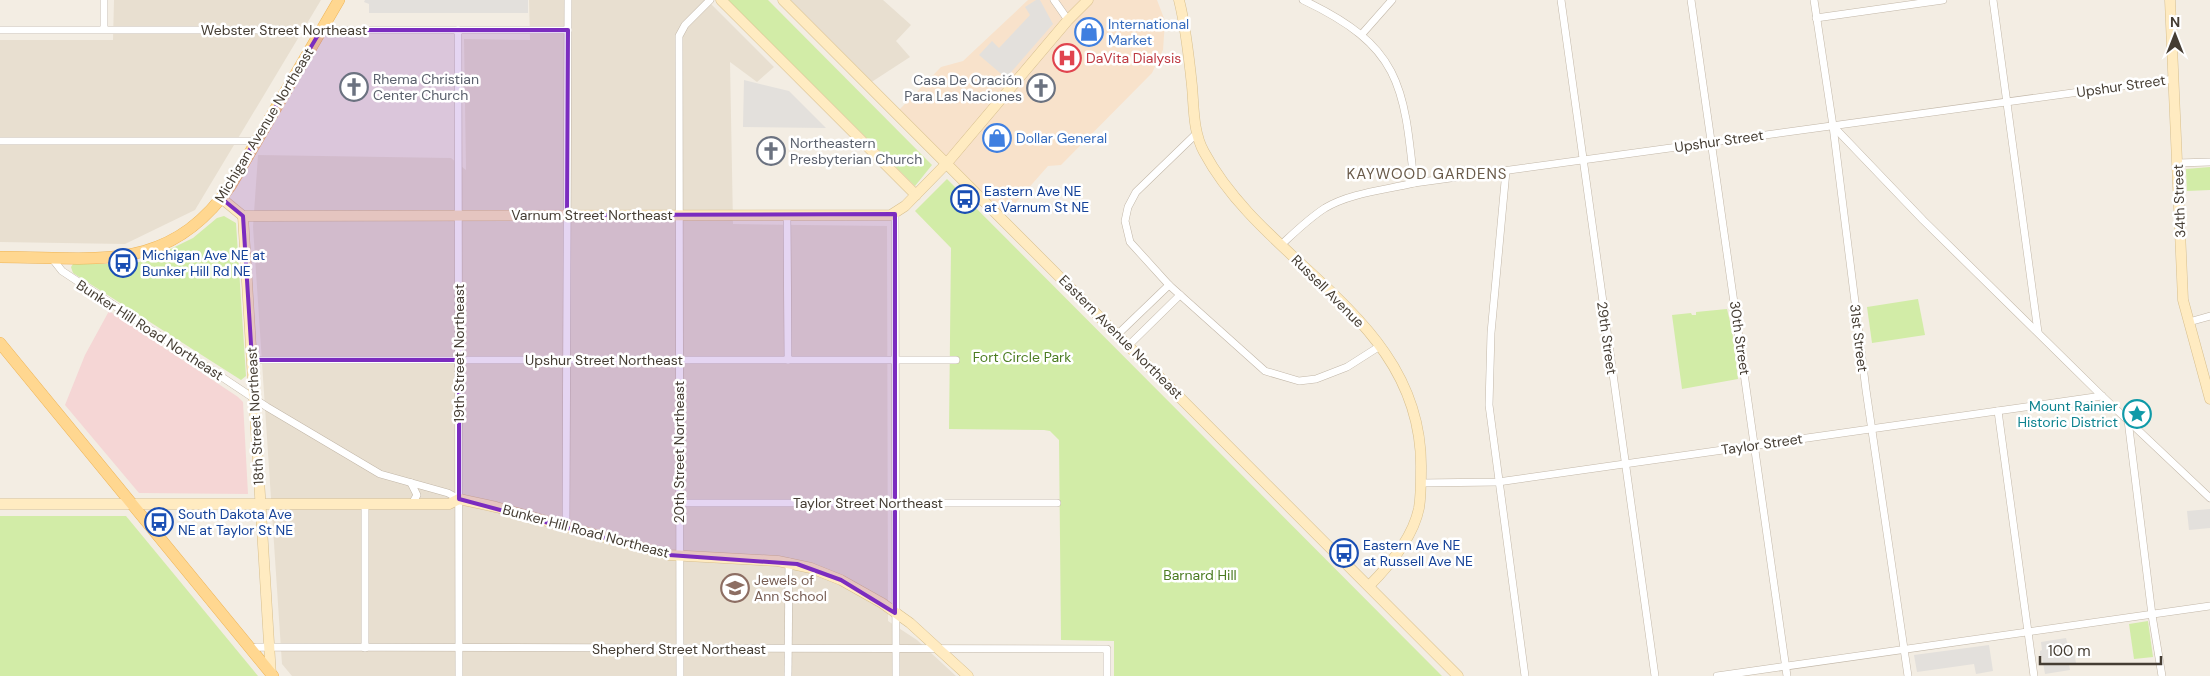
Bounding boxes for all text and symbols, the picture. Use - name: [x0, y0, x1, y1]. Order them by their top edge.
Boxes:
- north arrow: [2150, 10, 2200, 60]
- text: N: [2170, 13, 2180, 31]
- place label: International Market: [1108, 15, 1189, 49]
- shop icon: International Market: [1074, 17, 1104, 47]
- street label: Webster Street Northeast: [201, 21, 367, 39]
- hospital icon: DaVita Dialysis: [1052, 43, 1082, 73]
- street label: Michigan Avenue Northeast: [211, 44, 317, 206]
- place label: DaVita Dialysis: [1086, 49, 1181, 67]
- place label: Rhema Christian Center Church: [373, 70, 479, 104]
- place label: Casa De Oración Para Las Naciones: [904, 71, 1022, 105]
- street label: Upshur Street: [2075, 71, 2167, 101]
- church icon: Rhema Christian Center Church: [339, 72, 369, 102]
- church icon: Casa De Oración Para Las Naciones: [1026, 73, 1056, 103]
- shop icon: Dollar General: [982, 123, 1012, 153]
- street label: Upshur Street: [1673, 126, 1765, 156]
- place label: Dollar General: [1016, 129, 1107, 147]
- place label: Northeastern Presbyterian Church: [790, 134, 922, 168]
- church icon: Northeastern Presbyterian Church: [756, 136, 786, 166]
- district label: KAYWOOD GARDENS: [1346, 164, 1508, 184]
- street label: 34th Street: [2169, 164, 2189, 238]
- place label: Eastern Ave NE at Varnum St NE: [984, 182, 1089, 216]
- bus stop icon: Eastern Ave NE at Varnum St NE: [950, 184, 980, 214]
- street label: Varnum Street Northeast: [511, 206, 673, 224]
- place label: Michigan Ave NE at Bunker Hill Rd NE: [142, 246, 265, 280]
- bus stop icon: Michigan Ave NE at Bunker Hill Rd NE: [108, 248, 138, 278]
- street label: Russell Avenue: [1288, 251, 1368, 331]
- street label: Eastern Avenue Northeast: [1055, 271, 1187, 403]
- street label: Bunker Hill Road Northeast: [73, 276, 227, 384]
- street label: 19th Street Northeast: [450, 284, 468, 422]
- street label: 29th Street: [1593, 300, 1621, 376]
- street label: 30th Street: [1726, 300, 1754, 376]
- street label: 31st Street: [1846, 303, 1872, 373]
- street label: 18th Street Northeast: [242, 347, 268, 485]
- park label: Fort Circle Park: [973, 348, 1071, 366]
- street label: Upshur Street Northeast: [525, 351, 683, 369]
- street label: 20th Street Northeast: [670, 381, 688, 523]
- place label: Mount Rainier Historic District: [2017, 397, 2118, 431]
- place icon: Mount Rainier Historic District: [2122, 399, 2152, 429]
- street label: Taylor Street: [1720, 429, 1804, 459]
- street label: Taylor Street Northeast: [793, 494, 943, 512]
- street label: Bunker Hill Road Northeast: [501, 500, 671, 562]
- place label: South Dakota Ave NE at Taylor St NE: [178, 505, 293, 539]
- bus stop icon: South Dakota Ave NE at Taylor St NE: [144, 507, 174, 537]
- place label: Eastern Ave NE at Russell Ave NE: [1363, 536, 1473, 570]
- bus stop icon: Eastern Ave NE at Russell Ave NE: [1329, 538, 1359, 568]
- park label: Barnard Hill: [1163, 566, 1237, 584]
- place label: Jewels of Ann School: [754, 571, 827, 605]
- school or university icon: Jewels of Ann School: [720, 573, 750, 603]
- scale bar: [2040, 634, 2161, 666]
- street label: Shepherd Street Northeast: [592, 640, 766, 658]
- text: 100 m: [2048, 641, 2091, 661]

